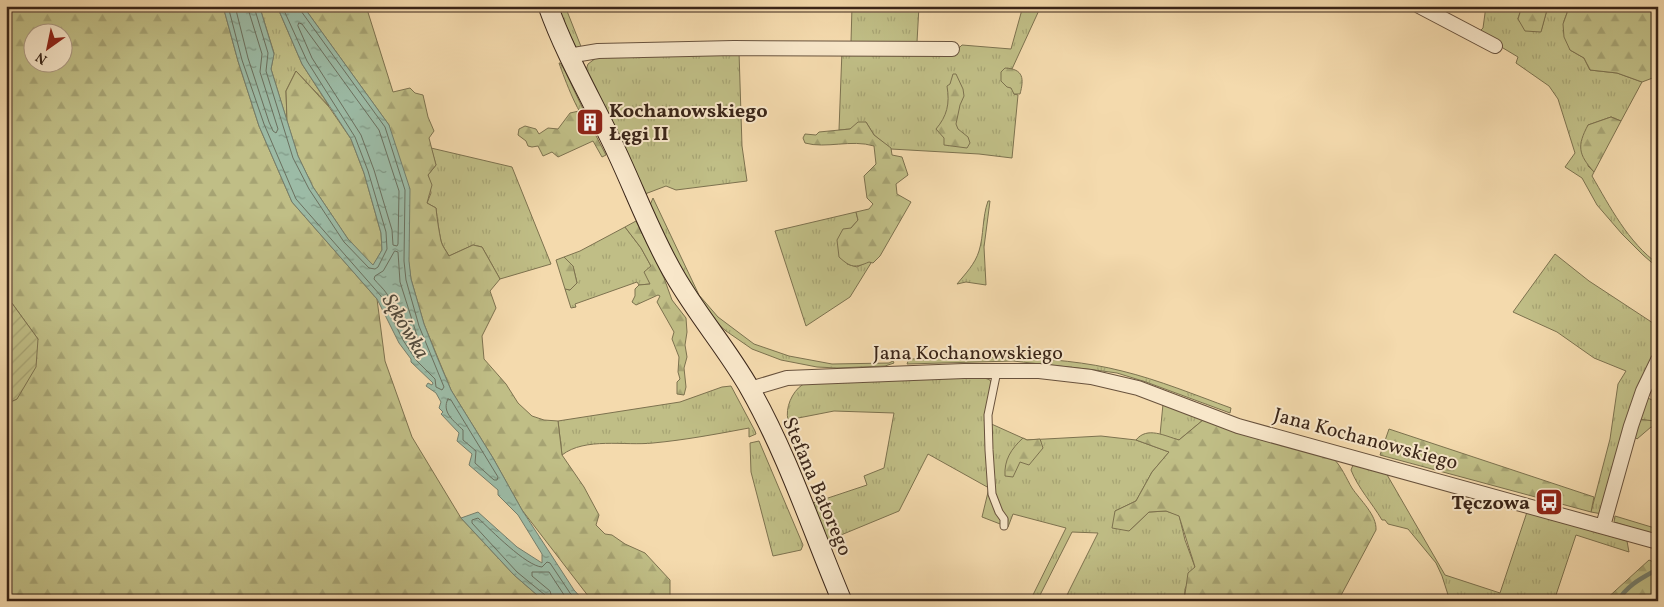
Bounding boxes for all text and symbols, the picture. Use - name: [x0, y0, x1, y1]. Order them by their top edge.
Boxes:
- north arrow: [22, 22, 72, 72]
- text: N: [32, 47, 51, 68]
- place label: Kochanowskiego Łęgi II: [609, 98, 768, 149]
- building icon: Kochanowskiego Łęgi II: [575, 107, 605, 137]
- water label: Sękówka: [374, 289, 436, 365]
- street label: Jana Kochanowskiego: [873, 340, 1063, 368]
- street label: Jana Kochanowskiego: [1270, 402, 1461, 478]
- street label: Stefana Batorego: [774, 413, 858, 561]
- bus stop icon: Tęczowa: [1534, 487, 1564, 517]
- place label: Tęczowa: [1451, 490, 1530, 518]

